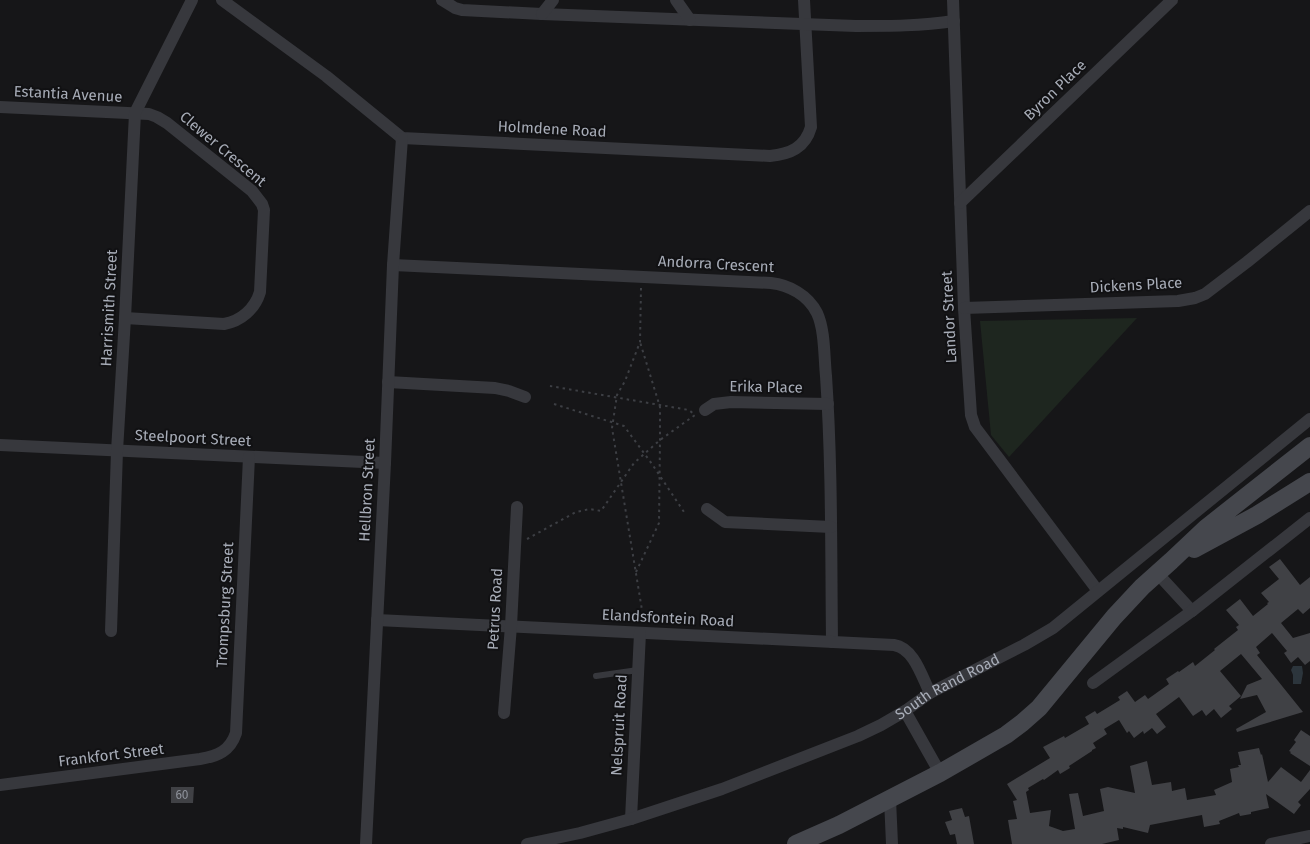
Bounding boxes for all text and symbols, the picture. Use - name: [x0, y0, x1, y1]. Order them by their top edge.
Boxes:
- street label: Byron Place: [1020, 56, 1090, 124]
- street label: Estantia Avenue: [13, 82, 123, 106]
- street label: Clewer Crescent: [176, 108, 270, 191]
- street label: Holmdene Road: [497, 117, 607, 141]
- street label: Harrismith Street: [97, 248, 121, 367]
- street label: Andorra Crescent: [657, 252, 775, 276]
- street label: Landor Street: [938, 270, 960, 364]
- street label: Dickens Place: [1089, 274, 1183, 296]
- street label: Erika Place: [729, 377, 803, 397]
- street label: Steelpoort Street: [134, 426, 252, 450]
- street label: Hellbron Street: [355, 437, 379, 542]
- street label: Trompsburg Street: [213, 541, 237, 668]
- street label: Petrus Road: [484, 568, 506, 650]
- street label: Elandsfontein Road: [601, 606, 735, 630]
- street label: South Rand Road: [892, 650, 1003, 724]
- street label: Nelspruit Road: [607, 674, 631, 776]
- street label: Frankfort Street: [57, 740, 165, 770]
- house number: 60: [175, 788, 189, 802]

